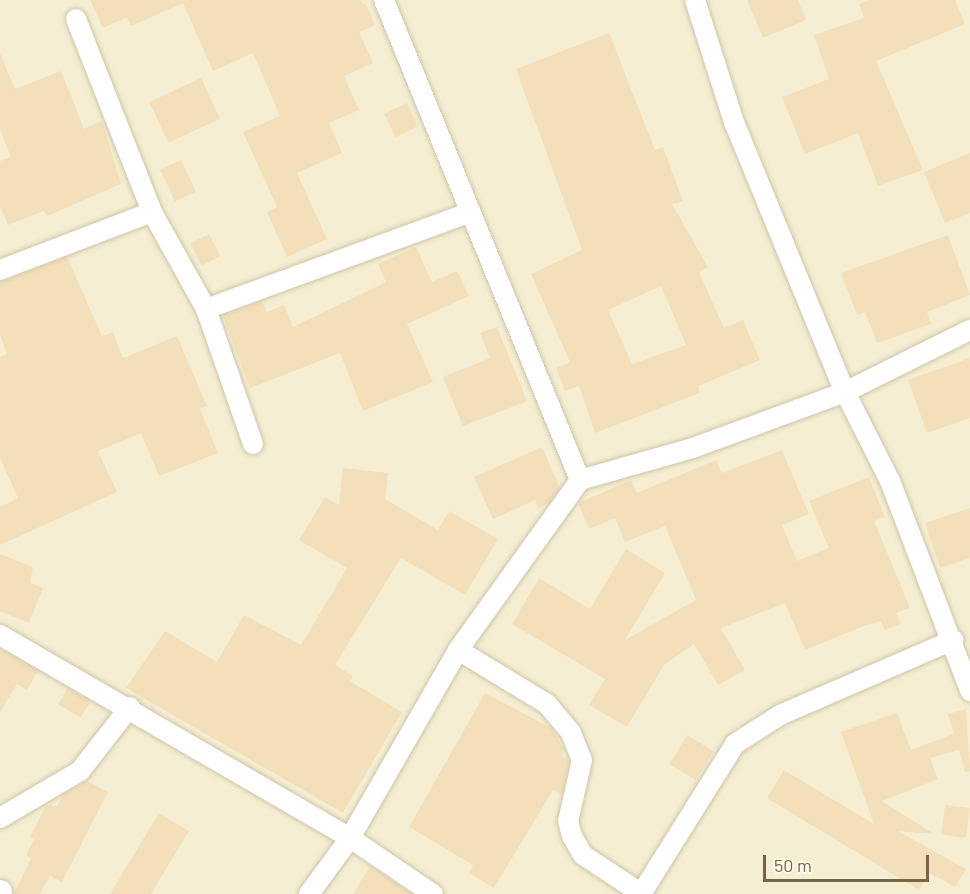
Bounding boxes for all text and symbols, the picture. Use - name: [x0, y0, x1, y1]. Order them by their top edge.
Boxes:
- scale bar: [766, 843, 932, 881]
- text: 50 m: [774, 854, 812, 876]

